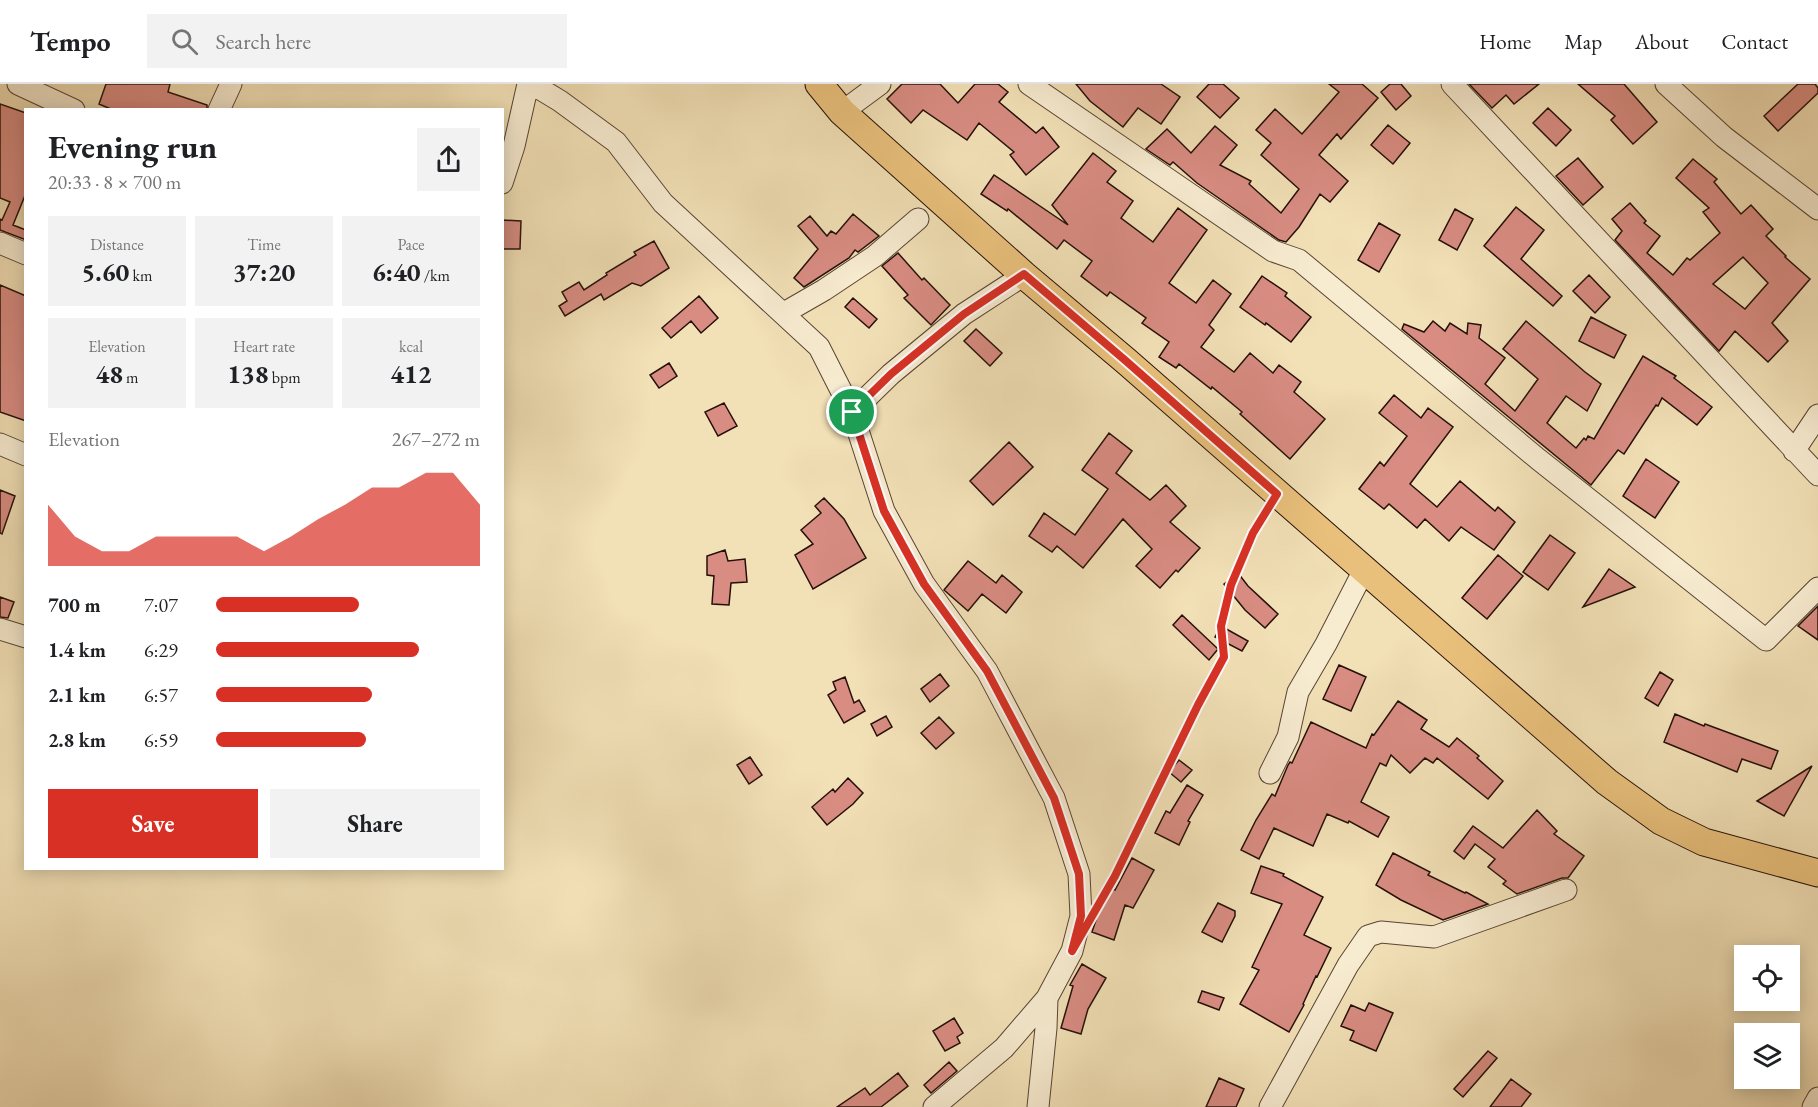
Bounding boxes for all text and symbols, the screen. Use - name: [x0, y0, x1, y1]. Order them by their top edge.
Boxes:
- search box: [147, 14, 567, 68]
- text: Tempo: [30, 23, 111, 59]
- icon: search: [168, 25, 201, 58]
- text: Search here: [216, 27, 311, 56]
- text: Home: [1479, 28, 1531, 55]
- text: Map: [1564, 28, 1602, 55]
- text: About: [1635, 28, 1688, 55]
- text: Contact: [1721, 28, 1788, 55]
- text: Evening run: [48, 125, 217, 168]
- button: share: [417, 128, 480, 191]
- text: 20:33 · 8 × 700 m: [48, 169, 181, 195]
- text: Distance: [90, 234, 144, 255]
- text: Time: [247, 234, 281, 255]
- text: Pace: [398, 234, 424, 255]
- text: 5.60: [82, 255, 129, 289]
- text: 37:20: [233, 255, 295, 289]
- text: 6:40: [372, 255, 421, 289]
- text: km: [129, 265, 152, 286]
- text: /km: [421, 265, 450, 286]
- text: Elevation: [88, 336, 146, 357]
- text: Heart rate: [233, 336, 295, 357]
- text: kcal: [399, 336, 423, 357]
- text: 48: [95, 357, 123, 391]
- text: 138: [227, 357, 269, 391]
- text: 412: [390, 357, 432, 391]
- text: m: [123, 367, 139, 388]
- text: bpm: [269, 367, 301, 388]
- pin: [826, 386, 877, 437]
- icon: arrive: [835, 395, 868, 428]
- text: Elevation: [48, 426, 120, 452]
- text: 267–272 m: [392, 426, 480, 452]
- text: 700 m: [48, 592, 101, 618]
- text: 7:07: [144, 592, 178, 618]
- text: 1.4 km: [48, 637, 106, 663]
- text: 6:29: [144, 637, 178, 663]
- text: 2.1 km: [48, 682, 106, 708]
- text: 6:57: [144, 682, 178, 708]
- text: 2.8 km: [48, 727, 106, 753]
- text: 6:59: [144, 727, 178, 753]
- button: Save: [48, 789, 258, 858]
- button: Share: [270, 789, 480, 858]
- map controls: [1734, 945, 1800, 1089]
- button: locate: [1734, 945, 1800, 1011]
- button: layers: [1734, 1023, 1800, 1089]

